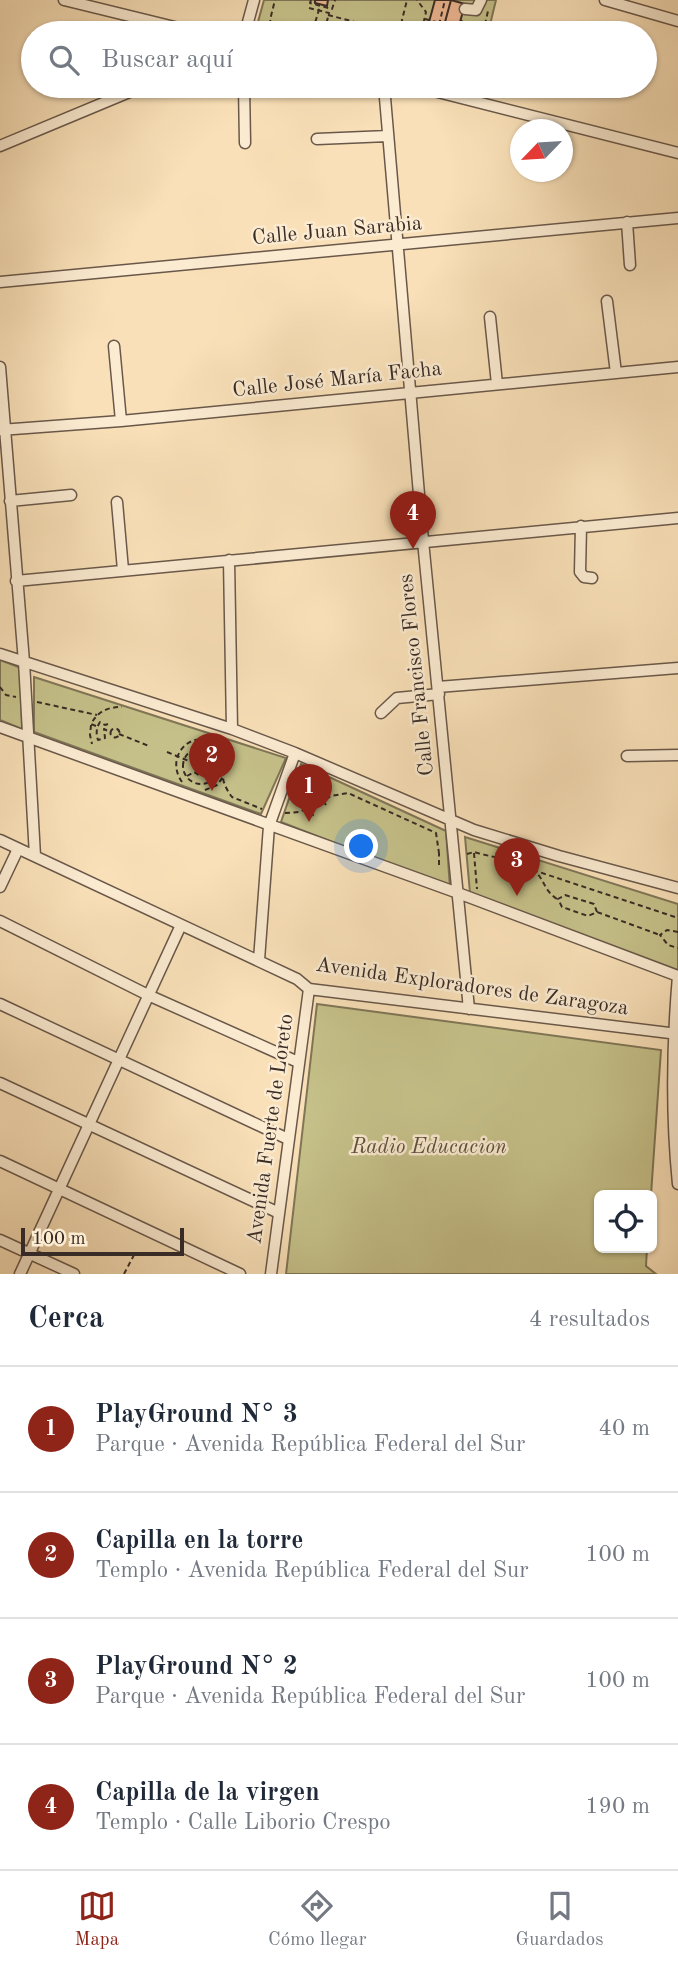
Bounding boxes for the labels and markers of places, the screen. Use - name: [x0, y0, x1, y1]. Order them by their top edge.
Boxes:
- pin: 4: [390, 491, 436, 549]
- pin: 2: [189, 733, 235, 791]
- pin: 1: [286, 764, 332, 822]
- pin: 3: [494, 838, 540, 896]

